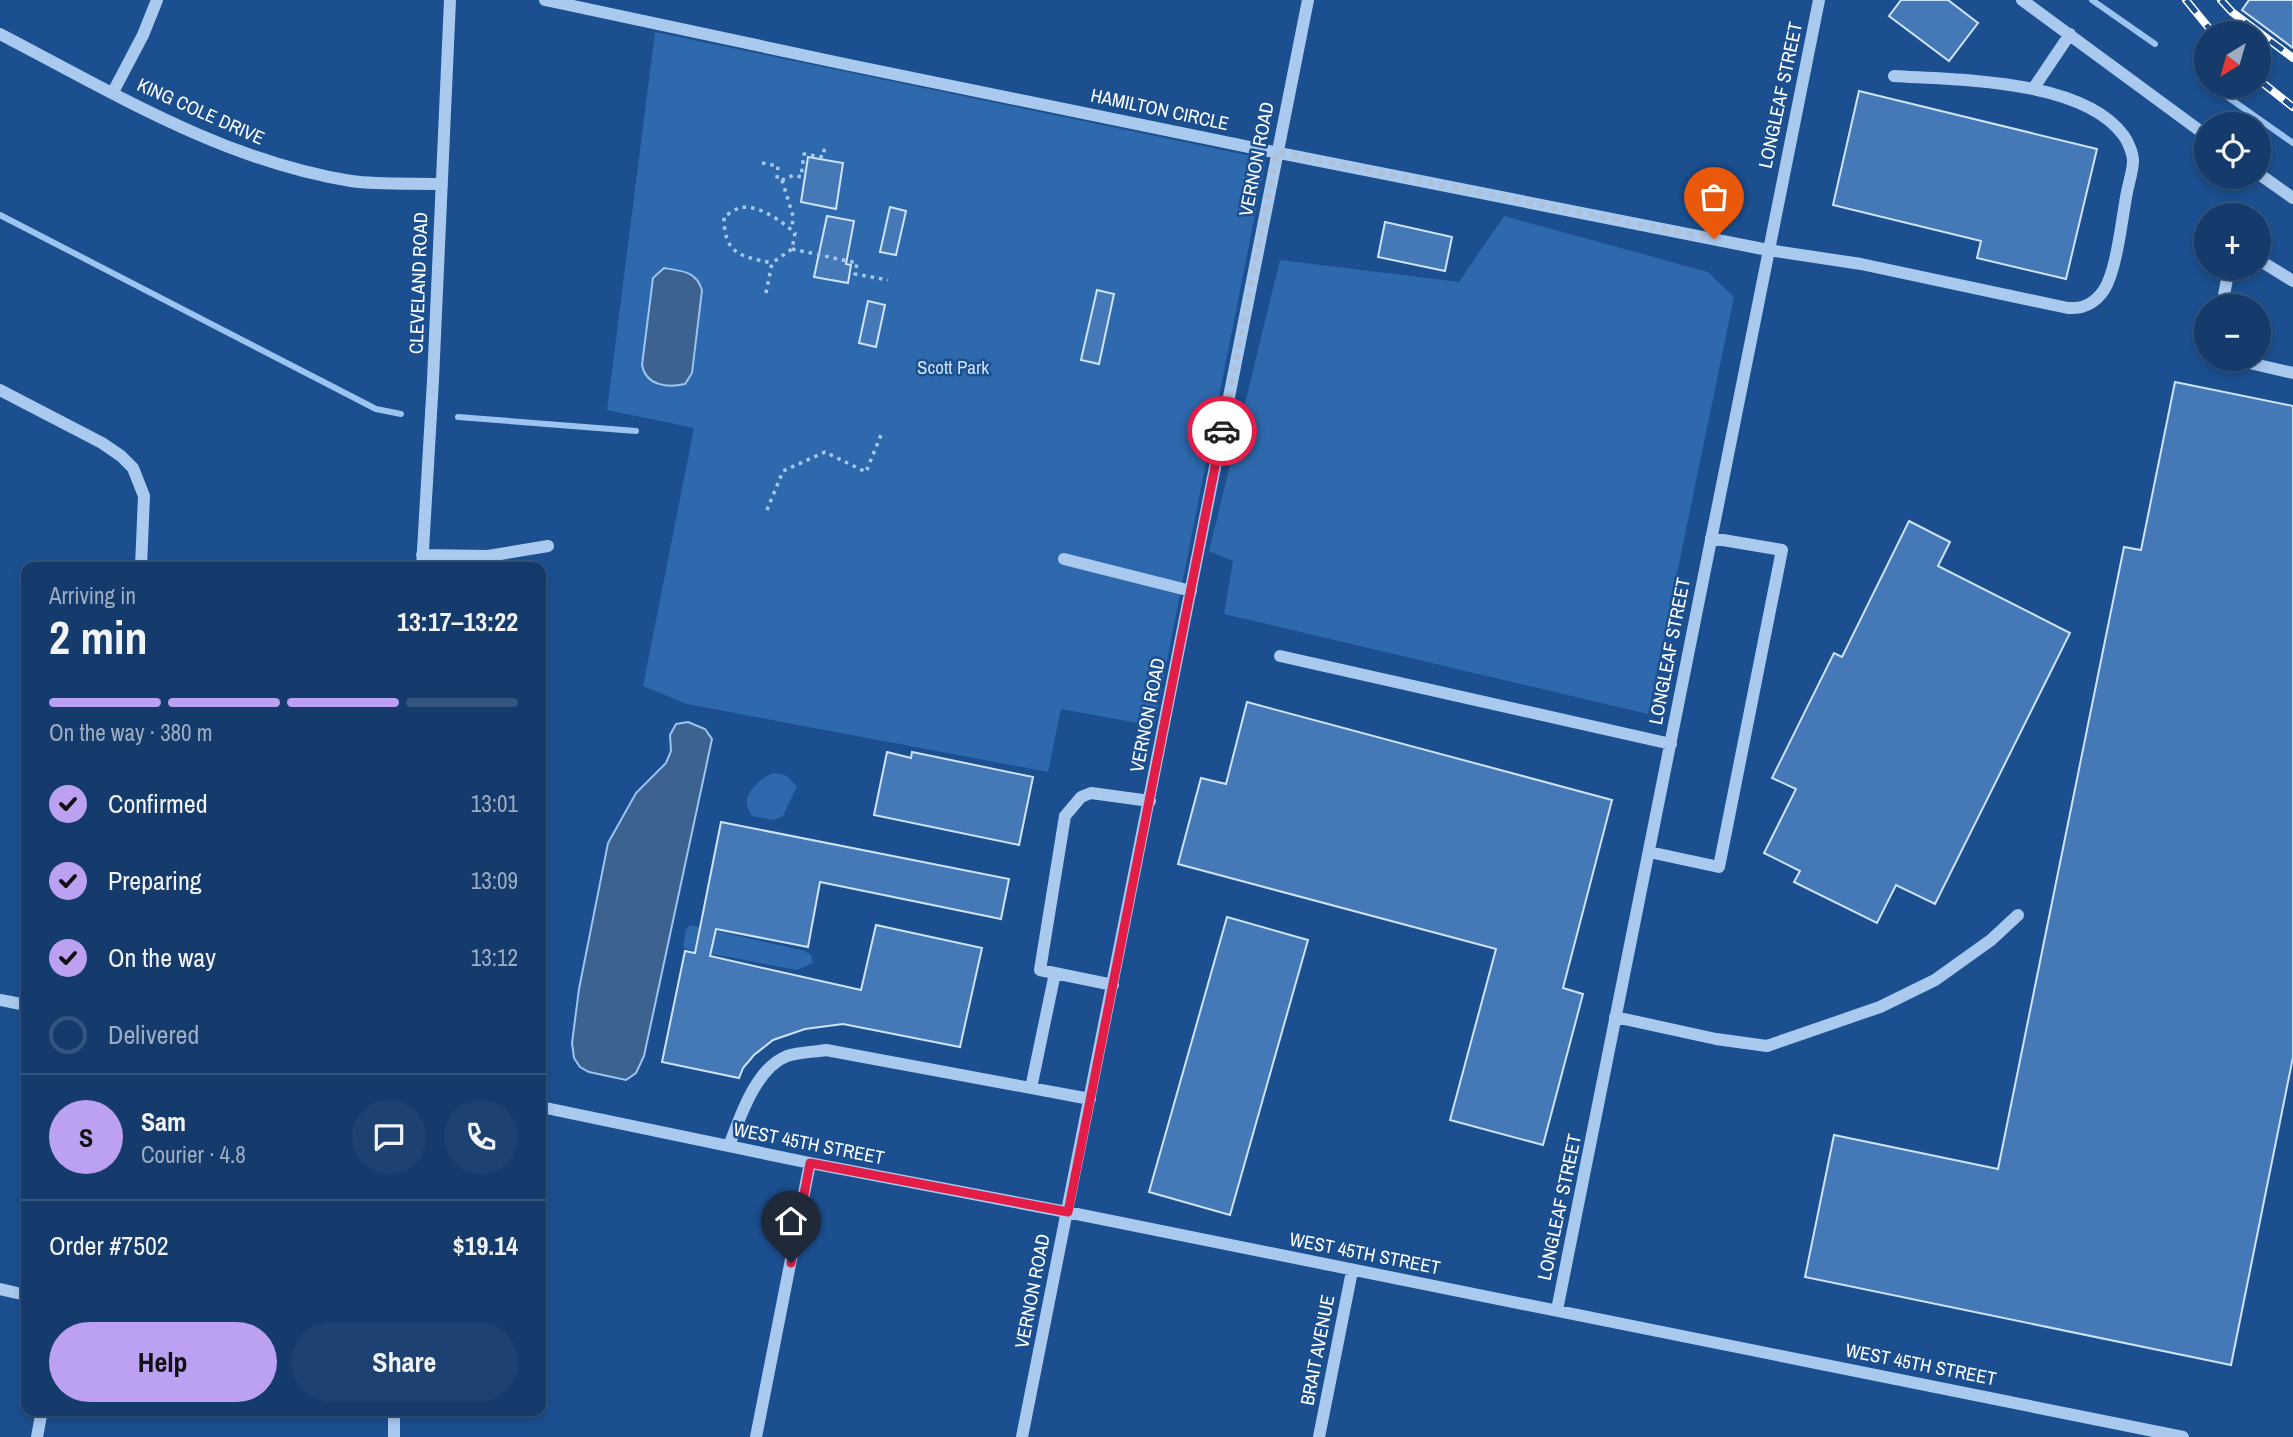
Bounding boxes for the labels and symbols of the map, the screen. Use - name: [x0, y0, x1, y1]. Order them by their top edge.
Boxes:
- street label: LONGLEAF STREET: [1752, 19, 1808, 171]
- north arrow: [2194, 21, 2272, 98]
- street label: KING COLE DRIVE: [133, 71, 269, 151]
- street label: HAMILTON CIRCLE: [1089, 82, 1231, 136]
- street label: VERNON ROAD: [1232, 100, 1280, 218]
- pin: [1684, 167, 1744, 239]
- street label: CLEVELAND ROAD: [403, 212, 433, 354]
- park label: Scott Park: [917, 354, 989, 380]
- courier: [1187, 396, 1257, 466]
- street label: LONGLEAF STREET: [1642, 575, 1696, 727]
- street label: VERNON ROAD: [1123, 656, 1171, 774]
- street label: WEST 45TH STREET: [731, 1116, 887, 1170]
- street label: LONGLEAF STREET: [1531, 1131, 1587, 1283]
- pin: [761, 1191, 821, 1263]
- street label: WEST 45TH STREET: [1287, 1226, 1443, 1280]
- street label: VERNON ROAD: [1008, 1232, 1056, 1350]
- street label: BRAIT AVENUE: [1294, 1293, 1340, 1407]
- street label: WEST 45TH STREET: [1843, 1337, 1999, 1391]

